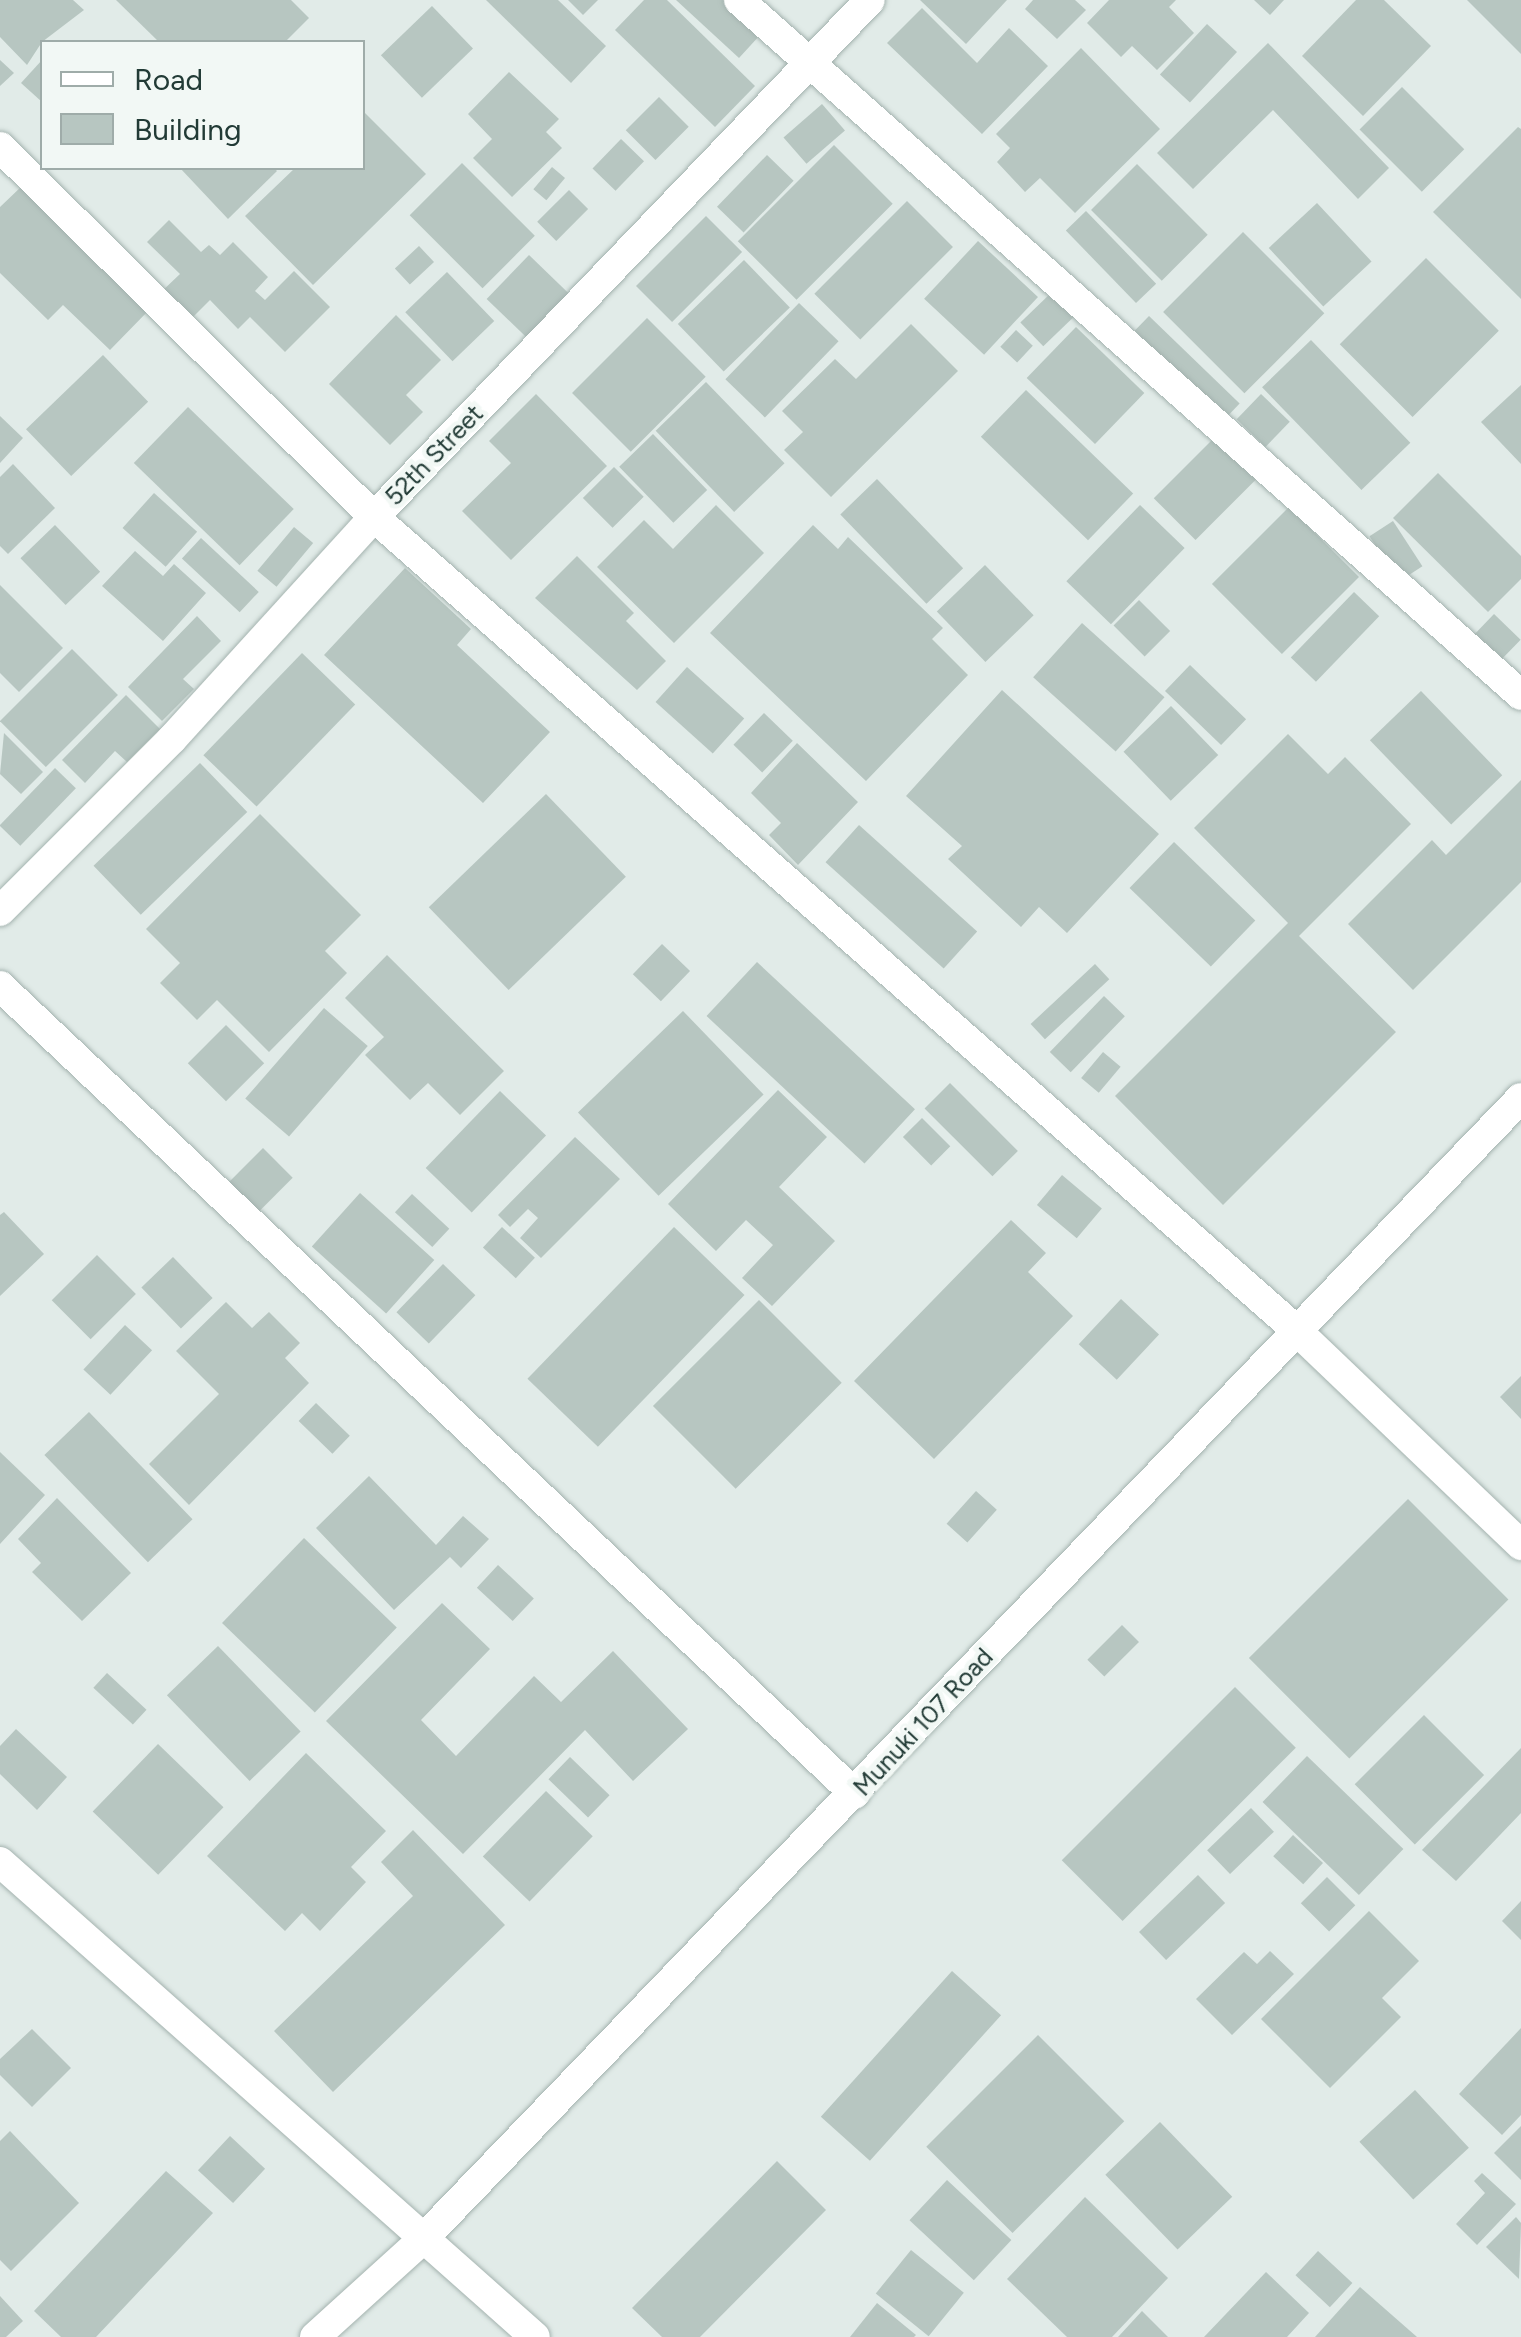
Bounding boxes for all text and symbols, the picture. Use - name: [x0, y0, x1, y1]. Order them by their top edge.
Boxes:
- legend: [40, 40, 365, 170]
- text: Road: [134, 61, 203, 98]
- text: Building: [134, 111, 242, 148]
- street label: 52th Street: [379, 399, 489, 511]
- street label: Munuki 107 Road: [847, 1642, 999, 1802]

